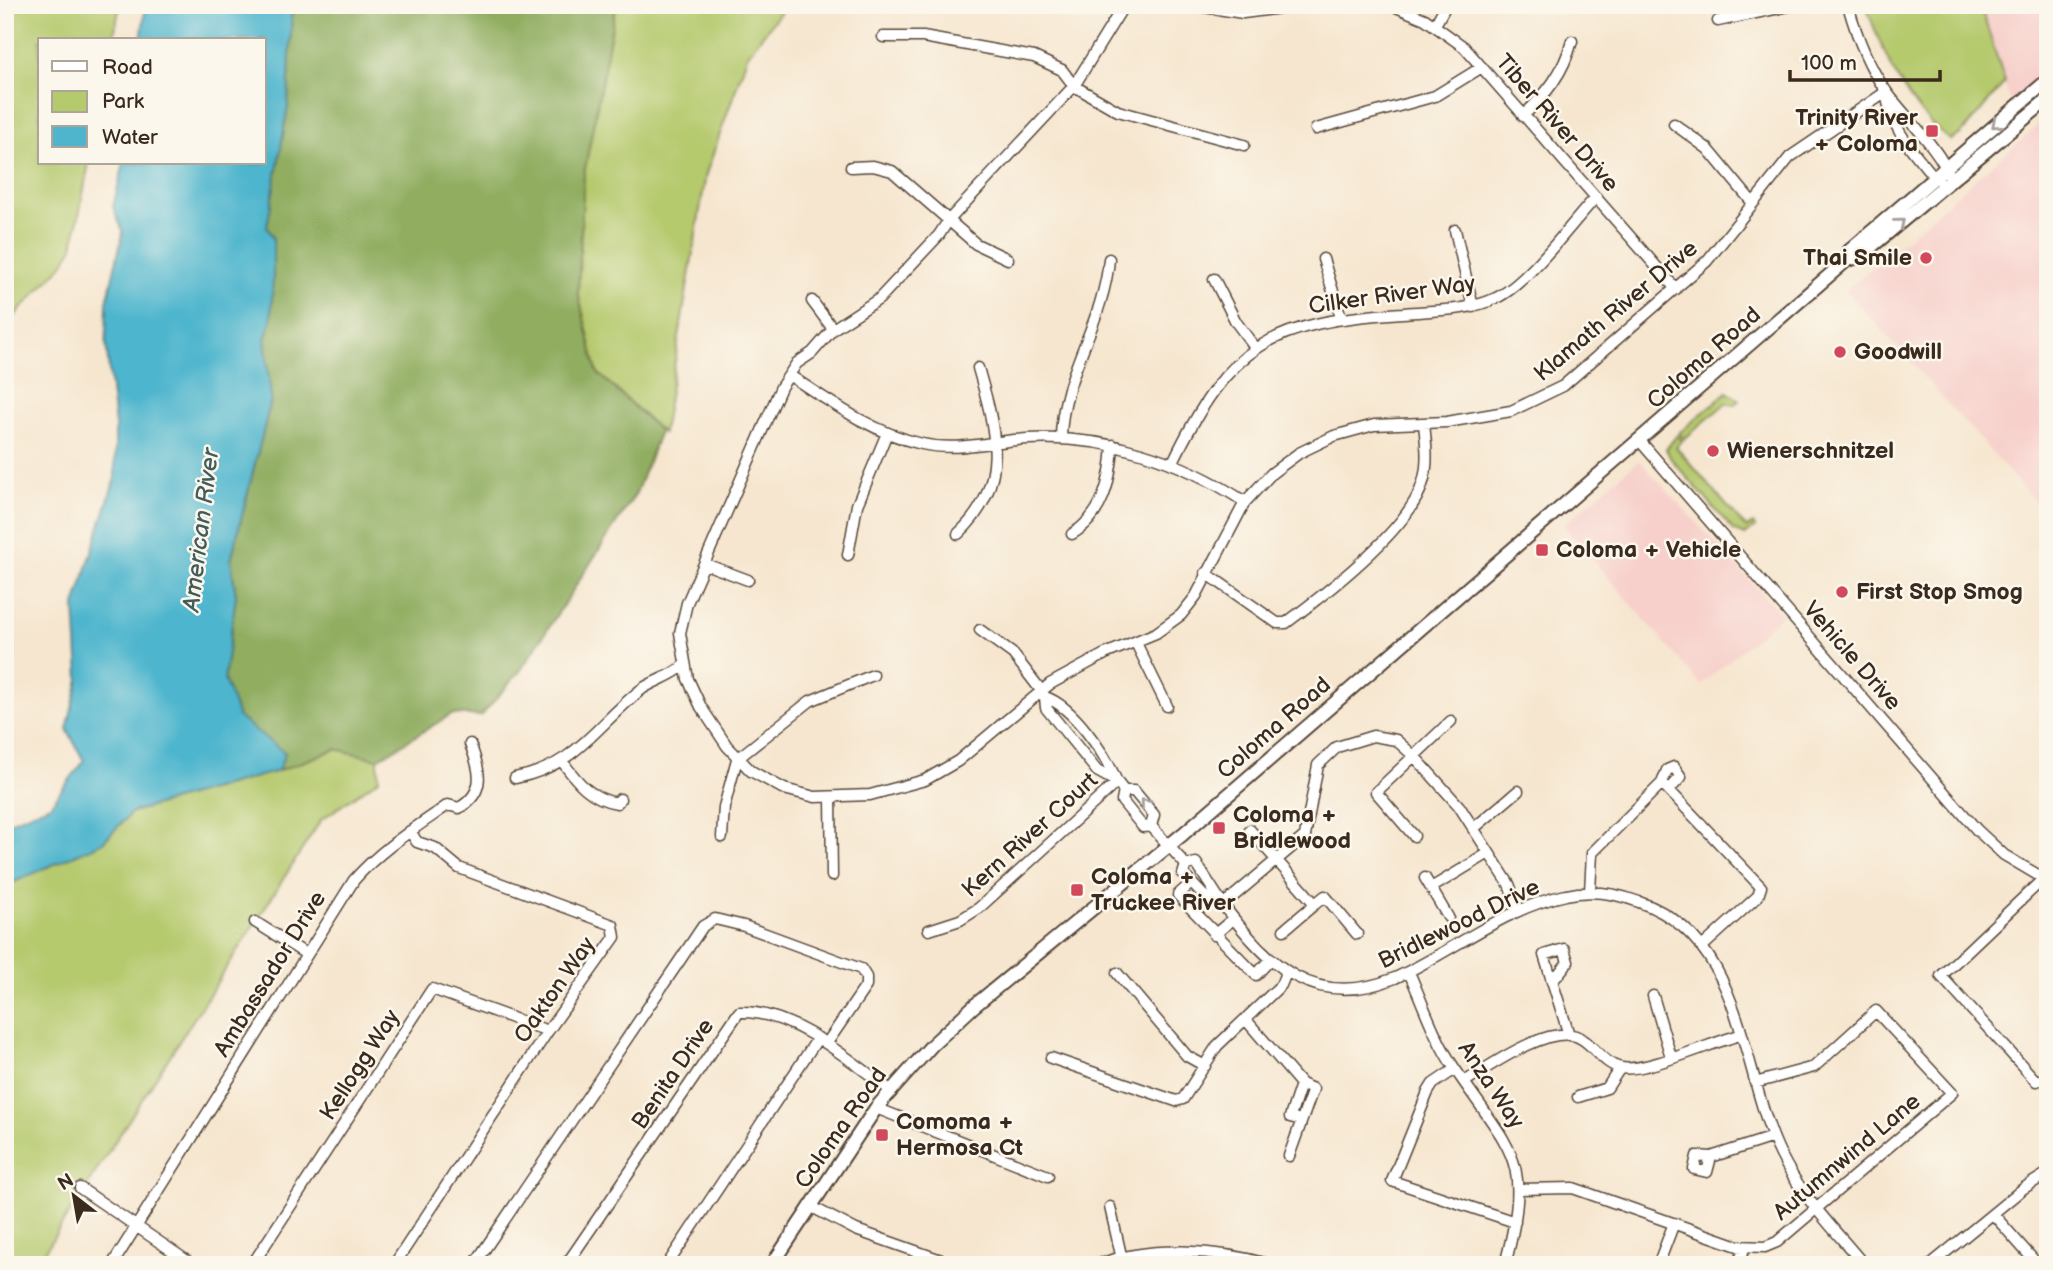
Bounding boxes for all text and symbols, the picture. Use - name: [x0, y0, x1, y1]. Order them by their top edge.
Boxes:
- legend: [38, 38, 266, 164]
- scale bar: [1790, 38, 1941, 82]
- street label: Tiber River Drive: [1490, 48, 1624, 198]
- text: 100 m: [1801, 51, 1857, 76]
- text: Road: [102, 55, 153, 80]
- text: Park: [102, 89, 145, 114]
- place label: Trinity River + Coloma: [1795, 104, 1919, 158]
- one-way arrow: [1991, 116, 2004, 128]
- marker: Trinity River + Coloma: [1924, 123, 1940, 139]
- text: Water: [102, 125, 158, 150]
- one-way arrow: [1891, 219, 1904, 231]
- street label: Klamath River Drive: [1529, 234, 1703, 388]
- place label: Thai Smile: [1803, 244, 1912, 272]
- marker: Thai Smile: [1918, 250, 1934, 266]
- street label: Cilker River Way: [1307, 269, 1478, 321]
- street label: Coloma Road: [1641, 301, 1767, 415]
- place label: Goodwill: [1854, 338, 1942, 366]
- marker: Goodwill: [1832, 344, 1848, 360]
- place label: Wienerschnitzel: [1727, 437, 1894, 465]
- marker: Wienerschnitzel: [1705, 443, 1721, 459]
- water label: American River: [176, 444, 226, 614]
- place label: Coloma + Vehicle: [1556, 536, 1741, 564]
- marker: Coloma + Vehicle: [1534, 542, 1550, 558]
- place label: First Stop Smog: [1856, 578, 2023, 606]
- marker: First Stop Smog: [1834, 584, 1850, 600]
- street label: Vehicle Drive: [1797, 596, 1907, 716]
- street label: Coloma Road: [1211, 671, 1337, 785]
- street label: Kern River Court: [956, 767, 1104, 903]
- one-way arrow: [1140, 799, 1153, 811]
- place label: Coloma + Bridlewood: [1233, 801, 1351, 855]
- marker: Coloma + Bridlewood: [1211, 820, 1227, 836]
- place label: Coloma + Truckee River: [1091, 863, 1237, 917]
- street label: Bridlewood Drive: [1374, 873, 1544, 975]
- marker: Coloma + Truckee River: [1069, 882, 1085, 898]
- street label: Ambassador Drive: [208, 886, 332, 1062]
- street label: Oakton Way: [508, 931, 602, 1048]
- street label: Kellogg Way: [314, 1004, 406, 1126]
- street label: Benita Drive: [626, 1013, 720, 1135]
- street label: Anza Way: [1452, 1036, 1531, 1134]
- street label: Coloma Road: [789, 1062, 893, 1194]
- street label: Autumnwind Lane: [1768, 1087, 1926, 1227]
- place label: Comoma + Hermosa Ct: [896, 1108, 1023, 1162]
- marker: Comoma + Hermosa Ct: [874, 1127, 890, 1143]
- north arrow: [38, 1162, 108, 1232]
- text: N: [54, 1169, 78, 1196]

